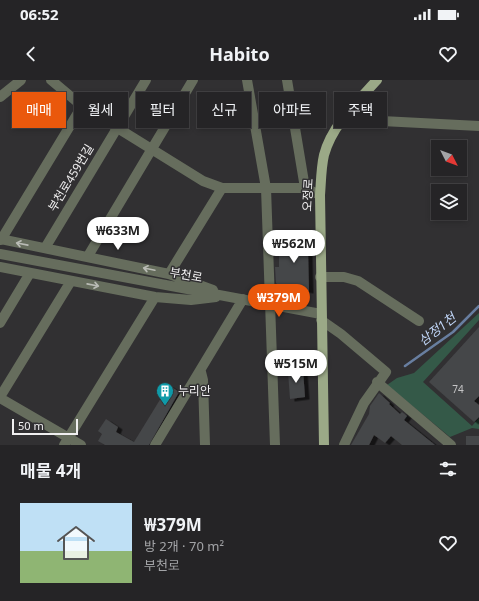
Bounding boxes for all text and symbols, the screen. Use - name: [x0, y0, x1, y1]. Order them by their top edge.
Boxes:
- text: 06:52: [20, 4, 59, 24]
- text: Habito: [209, 42, 270, 66]
- icon: back: [20, 43, 42, 65]
- icon: heart: [437, 43, 459, 65]
- chip: 매매: [12, 92, 66, 128]
- chip: 월세: [74, 92, 128, 128]
- chip: 필터: [136, 92, 189, 128]
- chip: 신규: [197, 92, 251, 128]
- chip: 아파트: [259, 92, 326, 128]
- chip: 주택: [334, 92, 387, 128]
- north arrow: [431, 140, 467, 176]
- map controls: [431, 140, 467, 220]
- street label: 부천로459번길: [44, 141, 97, 215]
- street label: 오정로: [298, 178, 317, 212]
- button: layers: [431, 184, 467, 220]
- pin: ₩633M: [90, 217, 146, 251]
- text: ₩633M: [96, 221, 140, 239]
- pin: ₩562M: [266, 230, 322, 264]
- text: ₩562M: [272, 234, 316, 252]
- one-way arrow: [16, 239, 29, 247]
- street label: 부천로: [168, 263, 204, 286]
- one-way arrow: [143, 265, 156, 273]
- one-way arrow: [86, 281, 99, 289]
- pin: ₩379M: [251, 284, 307, 318]
- text: ₩379M: [257, 288, 301, 306]
- water label: 삼정1천: [414, 308, 460, 349]
- pin: ₩515M: [268, 350, 324, 384]
- text: ₩515M: [274, 354, 318, 372]
- building icon: 누리안: [155, 381, 175, 406]
- place label: 누리안: [178, 382, 211, 399]
- house number: 74: [452, 382, 464, 396]
- scale bar: [12, 417, 78, 436]
- text: 50 m: [18, 418, 44, 433]
- icon: filters: [437, 458, 459, 480]
- text: 매물 4개: [20, 459, 81, 482]
- text: ₩379M: [144, 513, 202, 536]
- icon: home: [52, 519, 100, 567]
- icon: heart: [437, 532, 459, 554]
- text: 방 2개 · 70 m²: [144, 537, 224, 555]
- text: 부천로: [144, 556, 180, 574]

